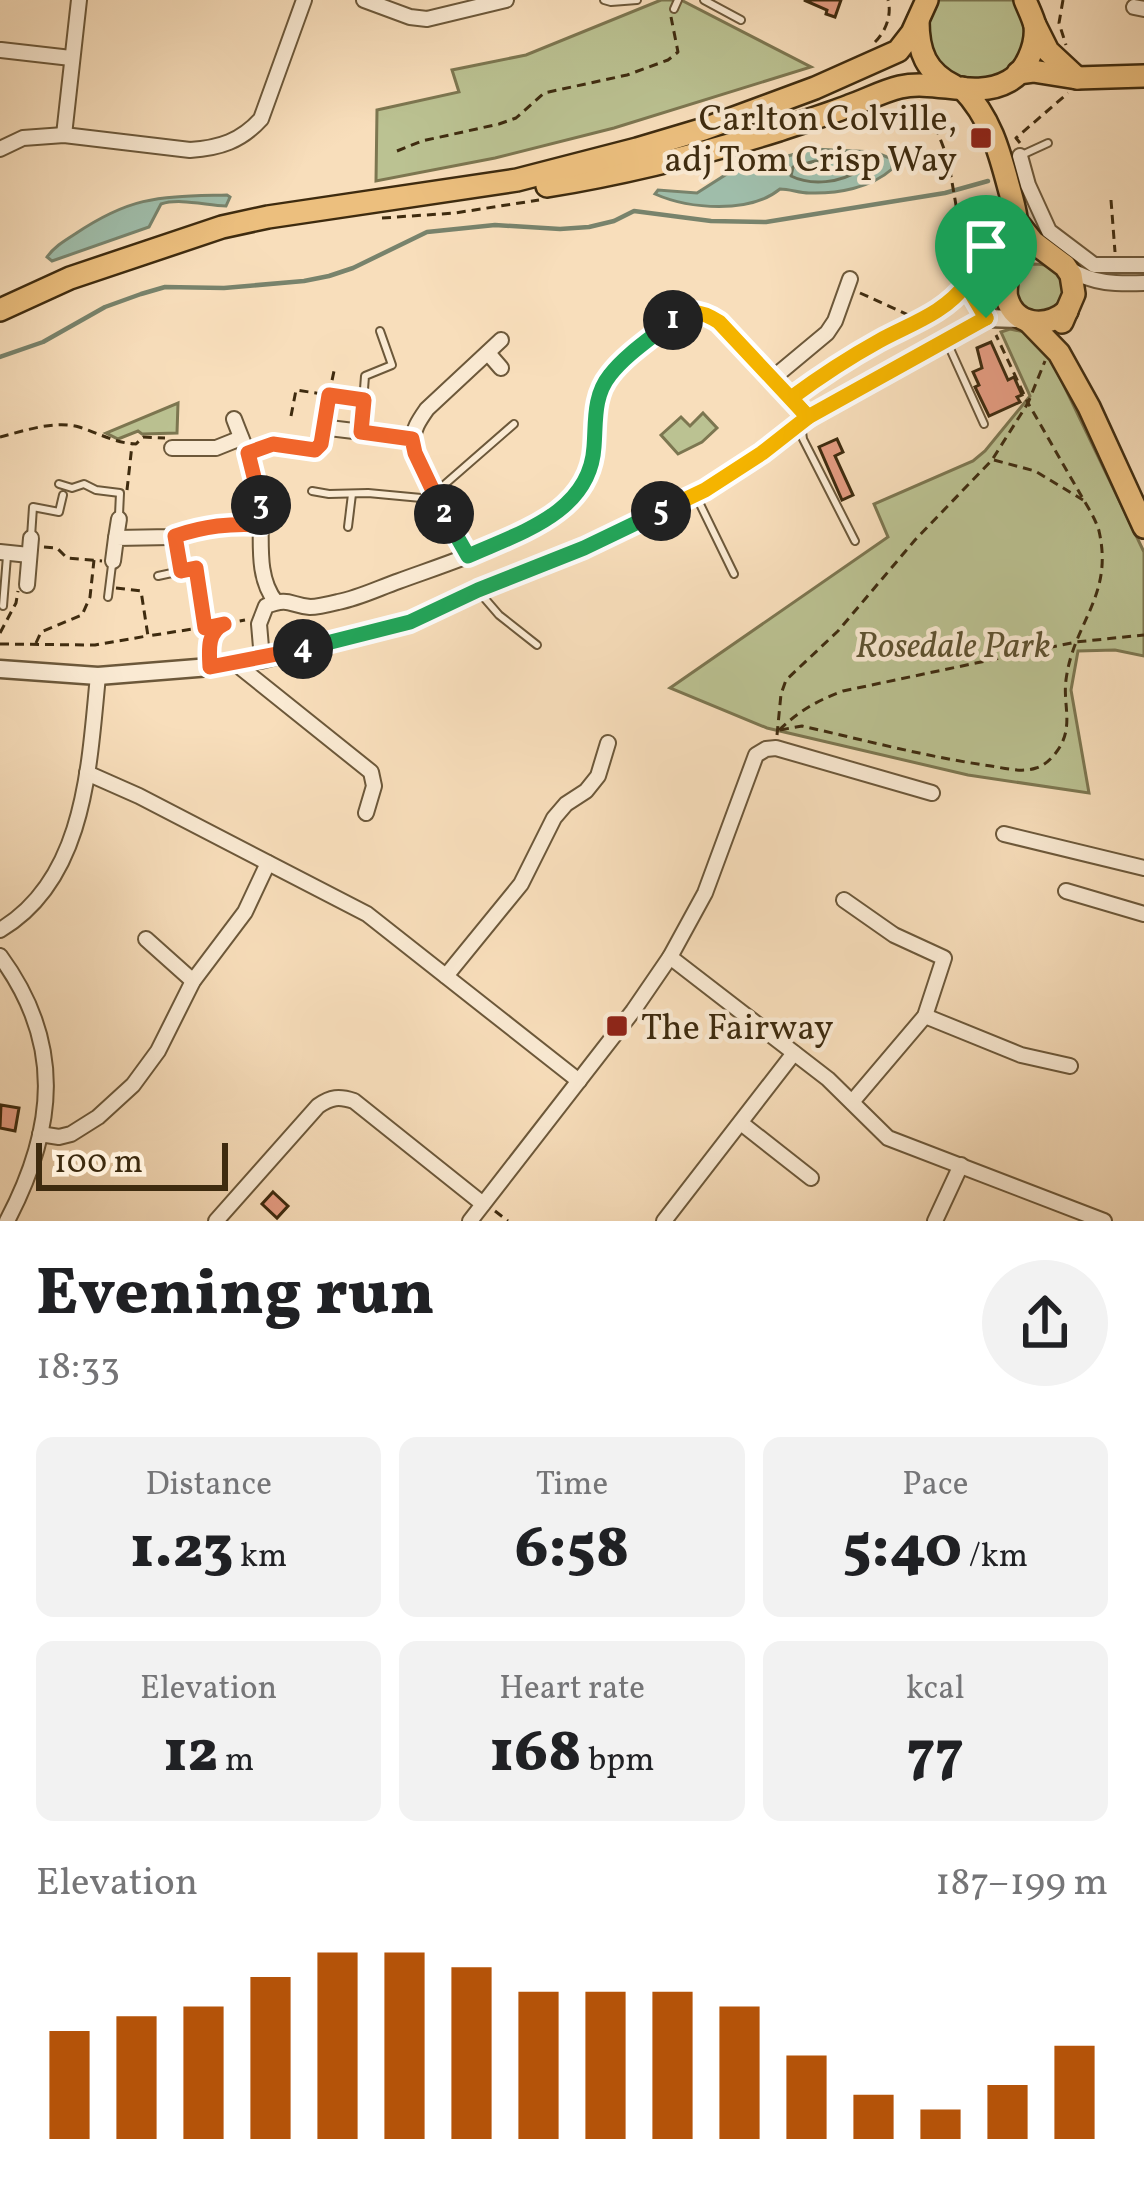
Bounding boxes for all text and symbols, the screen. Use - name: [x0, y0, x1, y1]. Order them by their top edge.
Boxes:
- place label: Carlton Colville, adj Tom Crisp Way: [664, 96, 957, 187]
- marker: Carlton Colville, adj Tom Crisp Way: [968, 125, 994, 151]
- pin: [935, 195, 1037, 318]
- icon: arrive: [953, 213, 1019, 279]
- pin: 1: [643, 290, 703, 350]
- text: 1: [666, 297, 680, 343]
- pin: 3: [231, 475, 291, 535]
- pin: 5: [631, 481, 691, 541]
- text: 3: [253, 482, 269, 528]
- pin: 2: [414, 484, 474, 544]
- text: 5: [653, 488, 669, 534]
- text: 2: [435, 491, 453, 537]
- pin: 4: [273, 619, 333, 679]
- park label: Rosedale Park: [855, 623, 1051, 673]
- text: 4: [293, 626, 313, 672]
- place label: The Fairway: [641, 1005, 834, 1055]
- marker: The Fairway: [604, 1013, 630, 1039]
- scale bar: [36, 1137, 228, 1190]
- text: 100 m: [54, 1141, 143, 1187]
- text: Evening run: [36, 1250, 435, 1342]
- button: share: [982, 1260, 1108, 1386]
- text: 18:33: [36, 1341, 120, 1395]
- text: Distance: [146, 1463, 272, 1509]
- text: Time: [536, 1463, 608, 1509]
- text: Pace: [902, 1463, 968, 1509]
- text: 1.23: [130, 1509, 234, 1592]
- text: 6:58: [515, 1509, 629, 1592]
- text: 5:40: [843, 1509, 962, 1592]
- text: km: [234, 1535, 287, 1581]
- text: /km: [962, 1535, 1028, 1581]
- text: Elevation: [140, 1667, 277, 1713]
- text: Heart rate: [499, 1667, 645, 1713]
- text: kcal: [906, 1667, 965, 1713]
- text: 12: [163, 1713, 218, 1796]
- text: 168: [490, 1713, 582, 1796]
- text: 77: [907, 1713, 964, 1796]
- text: m: [218, 1739, 254, 1785]
- text: bpm: [582, 1739, 654, 1785]
- text: Elevation: [36, 1857, 198, 1911]
- text: 187–199 m: [935, 1857, 1108, 1911]

